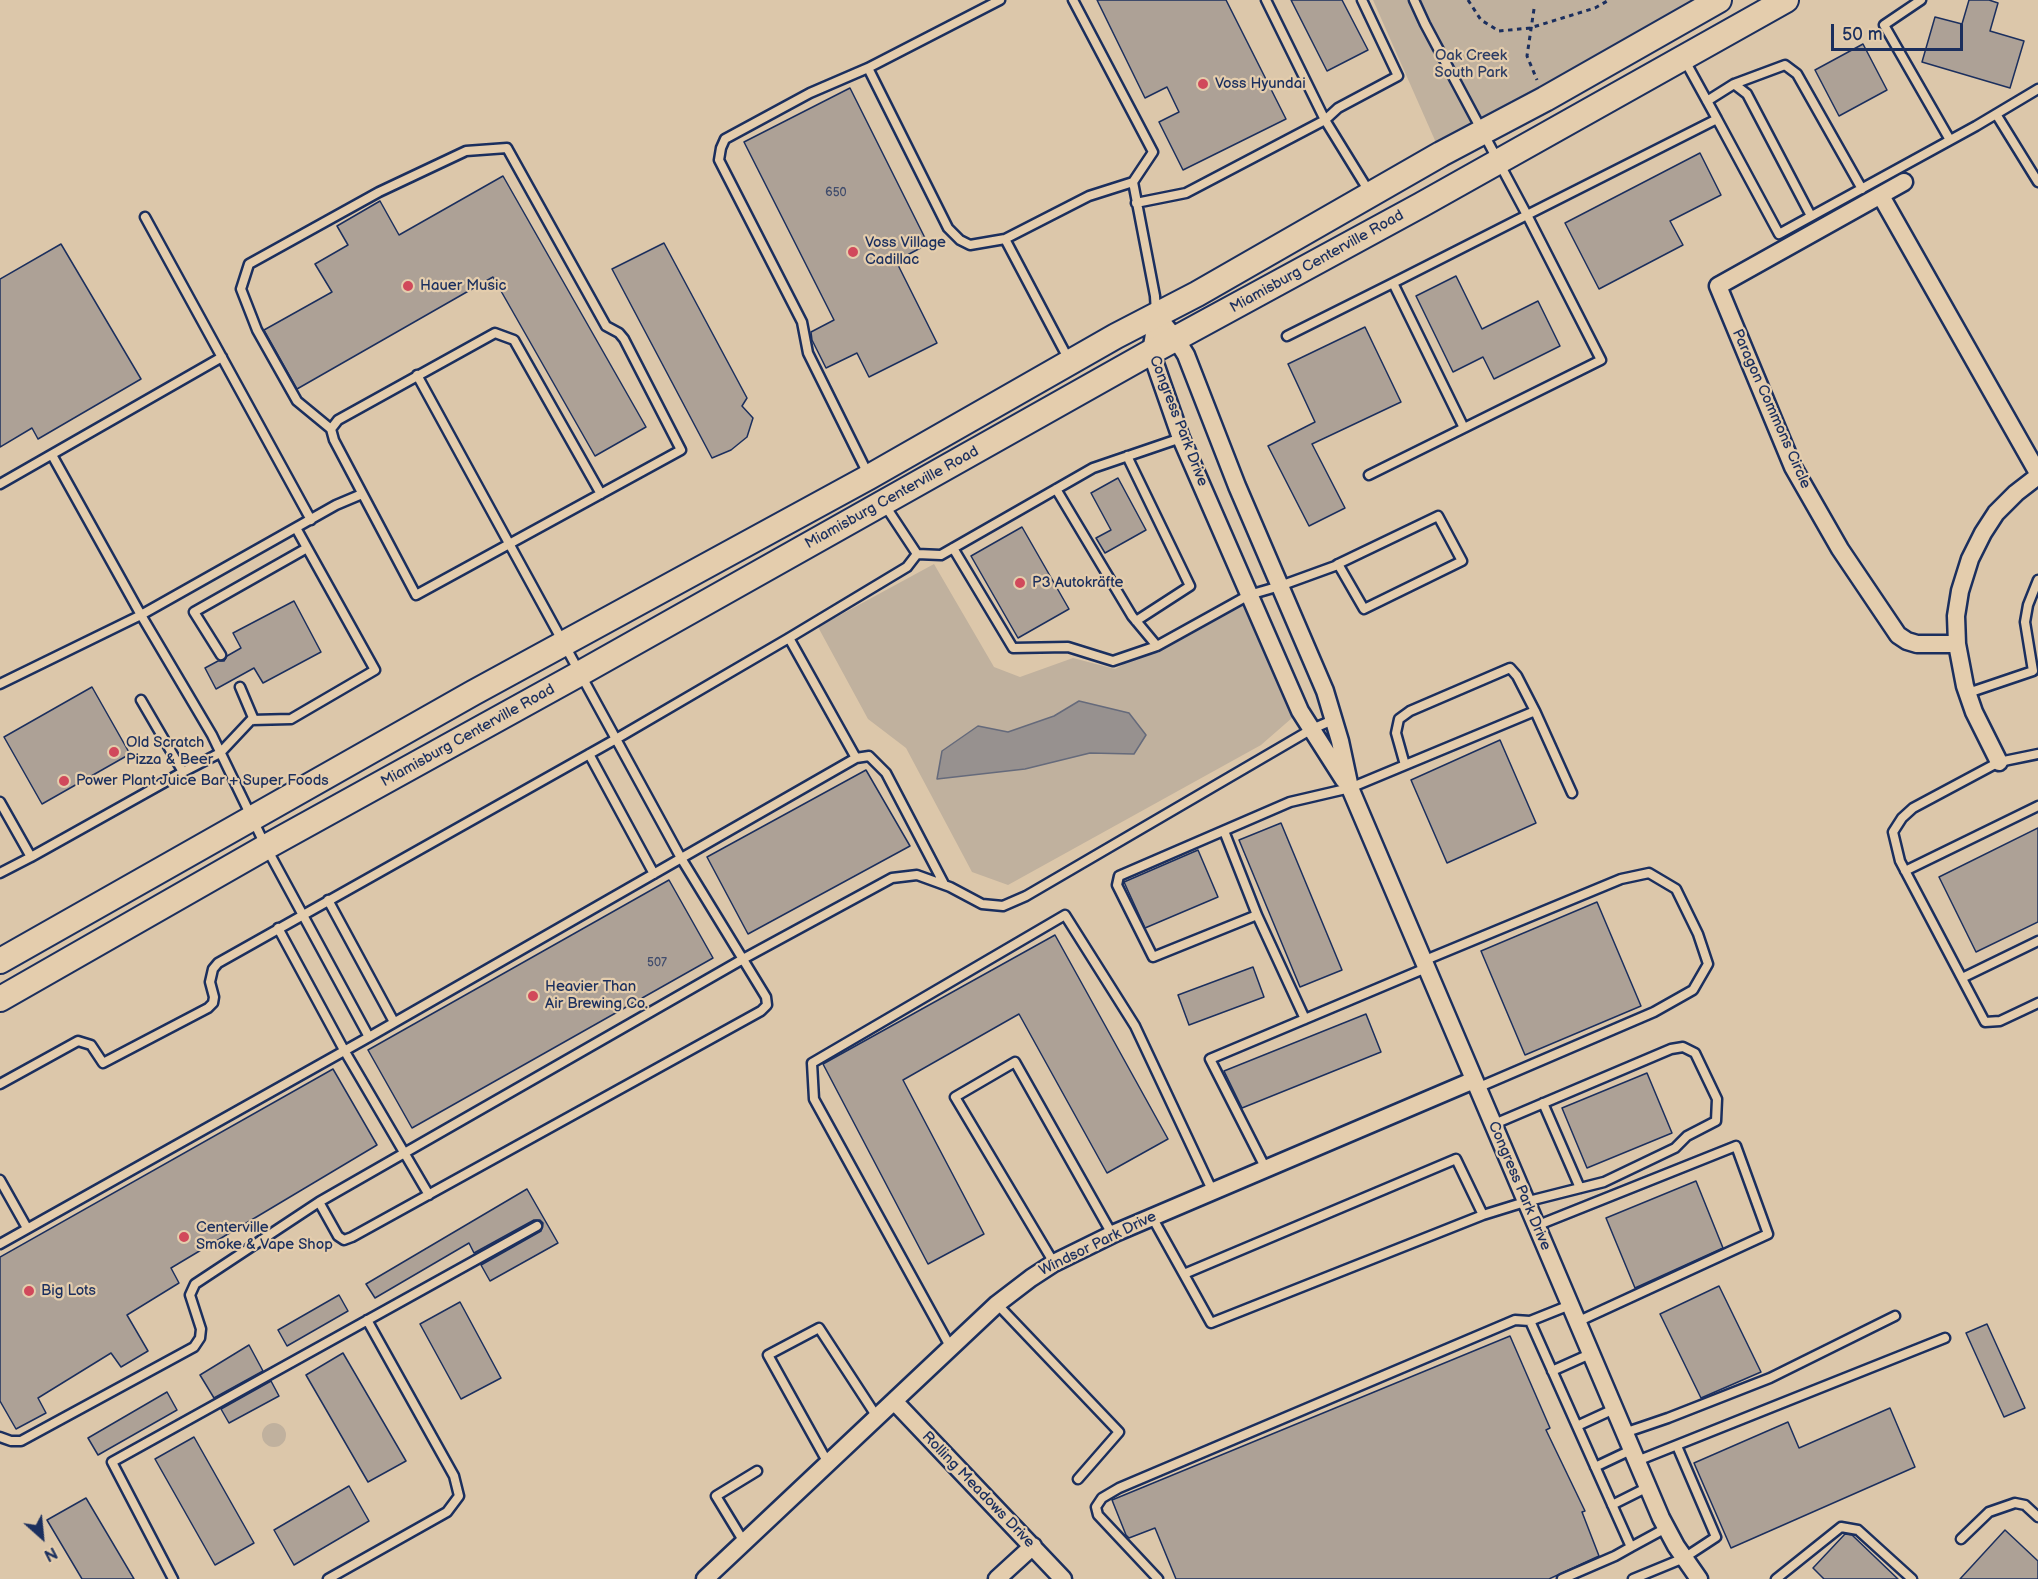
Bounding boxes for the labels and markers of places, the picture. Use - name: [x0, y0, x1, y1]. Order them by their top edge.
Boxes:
- place label: Voss Hyundai: [1215, 75, 1306, 93]
- marker: Voss Hyundai: [1196, 77, 1210, 91]
- place label: Voss Village Cadillac: [865, 234, 946, 269]
- marker: Voss Village Cadillac: [846, 245, 860, 259]
- place label: Hauer Music: [420, 277, 506, 295]
- marker: Hauer Music: [401, 279, 415, 293]
- place label: P3 Autokräfte: [1032, 574, 1123, 592]
- marker: P3 Autokräfte: [1013, 576, 1027, 590]
- place label: Old Scratch Pizza & Beer: [126, 734, 213, 769]
- marker: Old Scratch Pizza & Beer: [107, 745, 121, 759]
- place label: Power Plant Juice Bar + Super Foods: [76, 772, 329, 790]
- marker: Power Plant Juice Bar + Super Foods: [57, 774, 71, 788]
- place label: Heavier Than Air Brewing Co.: [545, 978, 648, 1013]
- marker: Heavier Than Air Brewing Co.: [526, 989, 540, 1003]
- place label: Centerville Smoke & Vape Shop: [196, 1219, 333, 1254]
- marker: Centerville Smoke & Vape Shop: [177, 1230, 191, 1244]
- place label: Big Lots: [41, 1282, 96, 1300]
- marker: Big Lots: [22, 1284, 36, 1298]

